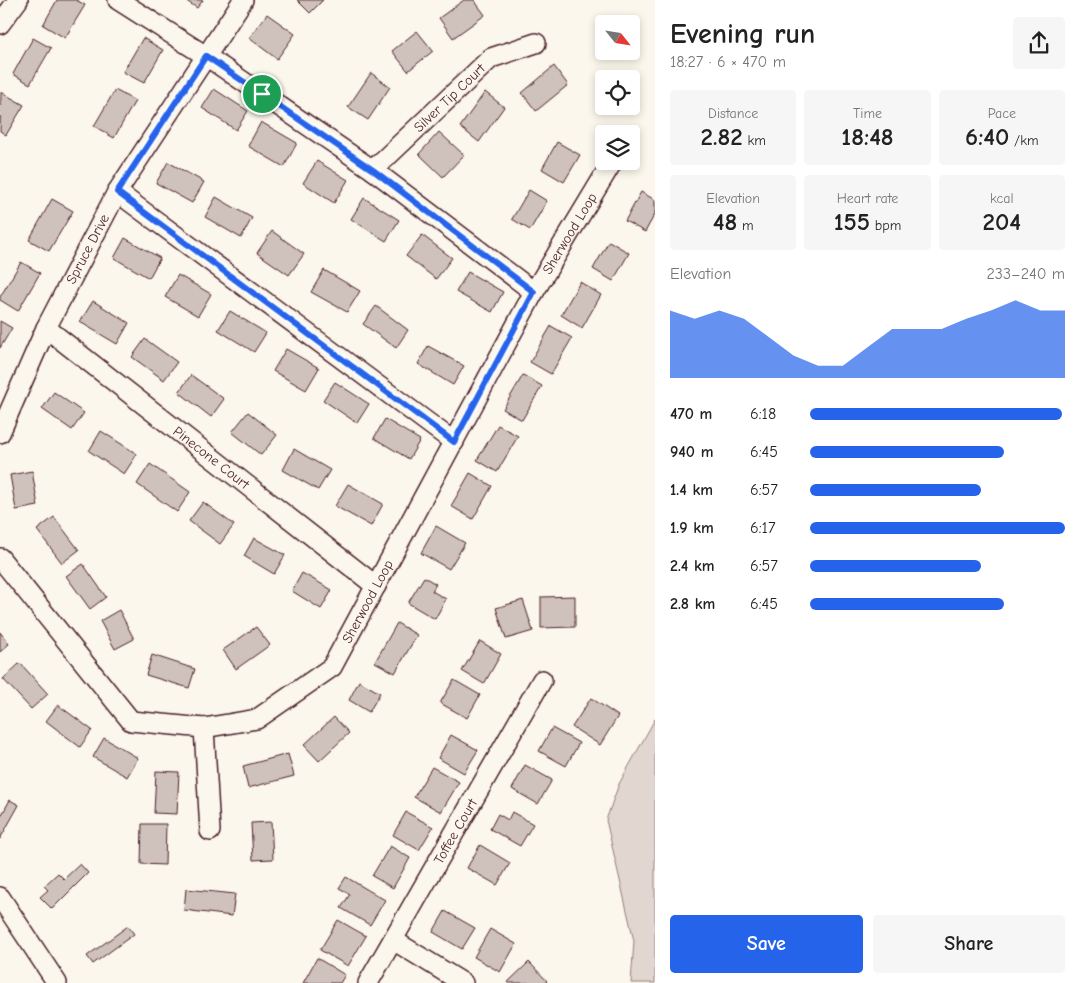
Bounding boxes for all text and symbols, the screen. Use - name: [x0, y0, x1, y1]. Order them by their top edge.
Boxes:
- north arrow: [595, 15, 640, 60]
- map controls: [595, 15, 640, 170]
- button: share: [1013, 17, 1065, 69]
- text: Evening run: [670, 18, 815, 50]
- text: 18:27 · 6 × 470 m: [670, 53, 786, 71]
- street label: Silver Tip Court: [410, 59, 489, 136]
- button: locate: [595, 70, 640, 115]
- pin: [241, 73, 283, 115]
- icon: arrive: [248, 80, 276, 108]
- text: Distance: [708, 105, 758, 122]
- text: Time: [853, 105, 882, 122]
- text: Pace: [988, 105, 1016, 122]
- text: 2.82: [701, 122, 743, 151]
- text: 18:48: [841, 122, 894, 151]
- text: 6:40: [965, 122, 1009, 151]
- button: layers: [595, 125, 640, 170]
- text: km: [743, 132, 766, 149]
- text: /km: [1009, 132, 1039, 149]
- street label: Sherwood Loop: [538, 190, 600, 277]
- text: Elevation: [706, 190, 760, 207]
- text: Heart rate: [837, 190, 898, 207]
- text: kcal: [990, 190, 1014, 207]
- text: 48: [713, 207, 737, 236]
- text: 155: [834, 207, 870, 236]
- text: 204: [983, 207, 1021, 236]
- street label: Spruce Drive: [62, 211, 113, 287]
- text: m: [737, 217, 754, 234]
- text: bpm: [870, 217, 901, 234]
- text: Elevation: [670, 265, 731, 283]
- text: 233–240 m: [986, 265, 1065, 283]
- text: 470 m: [670, 405, 712, 423]
- text: 6:18: [750, 405, 776, 423]
- street label: Pinecone Court: [170, 422, 254, 493]
- text: 940 m: [670, 443, 713, 461]
- text: 6:45: [750, 443, 778, 461]
- text: 1.4 km: [670, 481, 713, 499]
- text: 6:57: [750, 481, 778, 499]
- text: 1.9 km: [670, 519, 714, 537]
- text: 6:17: [750, 519, 775, 537]
- street label: Sherwood Loop: [338, 557, 397, 646]
- text: 2.4 km: [670, 557, 715, 575]
- text: 6:57: [750, 557, 778, 575]
- text: 2.8 km: [670, 595, 715, 613]
- text: 6:45: [750, 595, 778, 613]
- street label: Toffee Court: [430, 795, 481, 867]
- button: Save: [670, 915, 863, 973]
- button: Share: [873, 915, 1065, 973]

